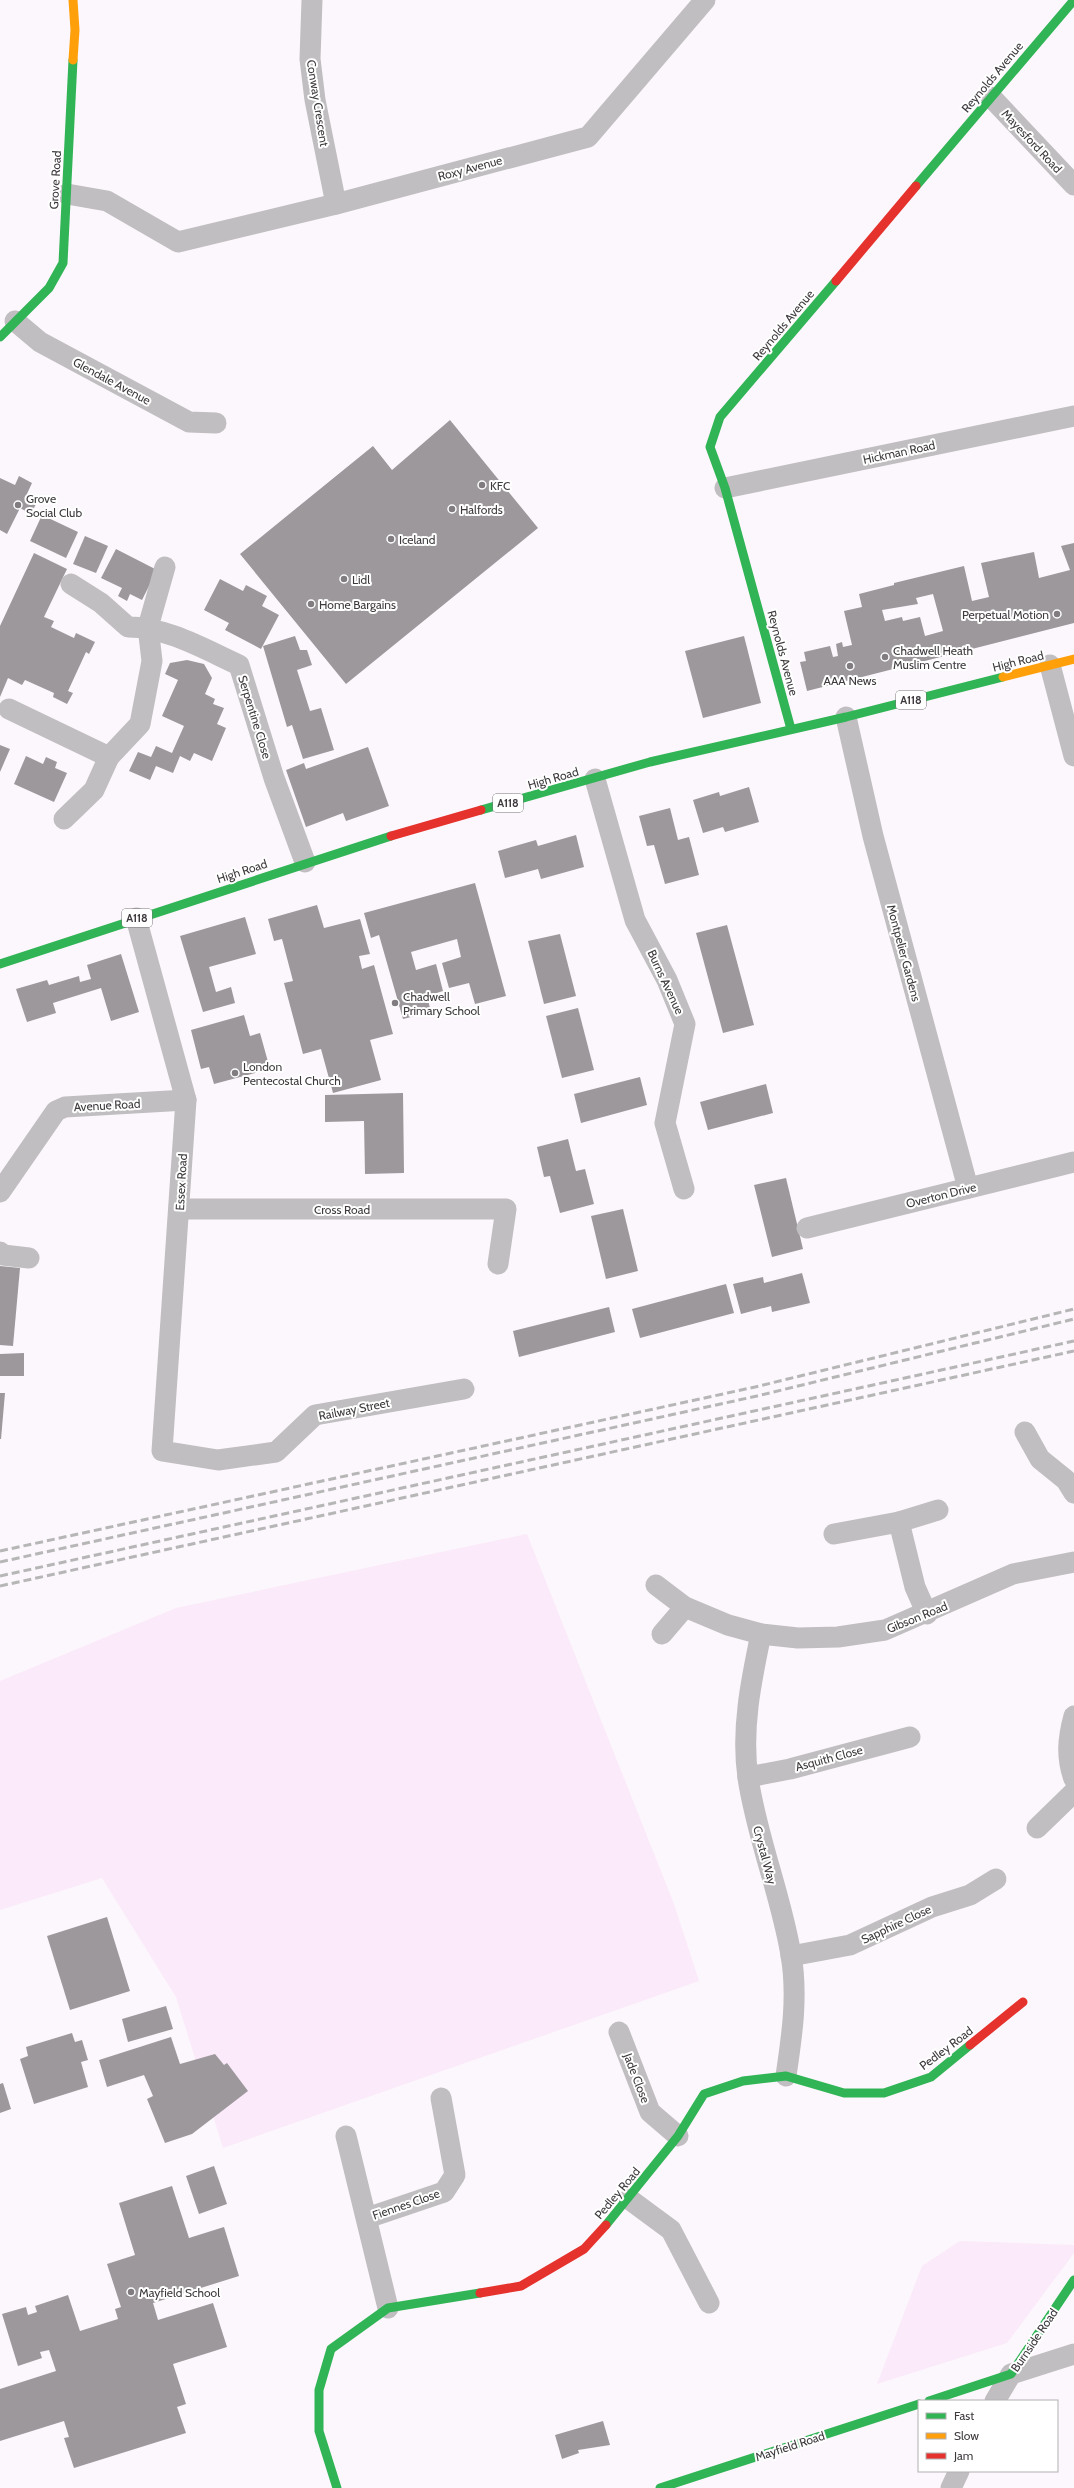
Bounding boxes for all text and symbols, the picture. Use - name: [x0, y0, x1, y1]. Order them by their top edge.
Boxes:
- street label: Reynolds Avenue: [958, 39, 1026, 115]
- street label: Conway Crescent: [304, 59, 332, 147]
- street label: Mayesford Road: [999, 106, 1065, 176]
- street label: Grove Road: [46, 150, 64, 210]
- street label: Roxy Avenue: [436, 152, 504, 184]
- street label: Reynolds Avenue: [749, 287, 817, 363]
- street label: Glendale Avenue: [71, 354, 153, 408]
- street label: Hickman Road: [862, 437, 936, 467]
- place label: KFC: [490, 478, 510, 493]
- marker: KFC: [477, 480, 487, 490]
- place label: Grove Social Club: [26, 491, 82, 520]
- marker: Grove Social Club: [13, 500, 23, 510]
- place label: Halfords: [460, 502, 503, 517]
- marker: Halfords: [447, 504, 457, 514]
- place label: Iceland: [399, 532, 435, 547]
- marker: Iceland: [386, 534, 396, 544]
- place label: Lidl: [352, 572, 370, 587]
- marker: Lidl: [339, 574, 349, 584]
- place label: Home Bargains: [319, 597, 396, 612]
- marker: Home Bargains: [306, 599, 316, 609]
- place label: Perpetual Motion: [962, 607, 1049, 622]
- street label: Reynolds Avenue: [764, 609, 802, 697]
- marker: Perpetual Motion: [1052, 609, 1062, 619]
- place label: Chadwell Heath Muslim Centre: [893, 643, 973, 672]
- street label: High Road: [991, 647, 1045, 675]
- marker: Chadwell Heath Muslim Centre: [880, 652, 890, 662]
- marker: AAA News: [845, 661, 855, 671]
- street label: Serpentine Close: [235, 673, 275, 761]
- place label: AAA News: [824, 673, 877, 688]
- road number: A118: [896, 691, 926, 709]
- street label: High Road: [526, 764, 580, 792]
- road number: A118: [493, 794, 523, 812]
- street label: High Road: [215, 856, 269, 886]
- street label: Montpelier Gardens: [884, 903, 924, 1003]
- road number: A118: [122, 909, 152, 927]
- street label: Burns Avenue: [644, 947, 688, 1017]
- place label: Chadwell Primary School: [403, 989, 480, 1018]
- marker: Chadwell Primary School: [390, 998, 400, 1008]
- place label: London Pentecostal Church: [243, 1059, 341, 1088]
- marker: London Pentecostal Church: [230, 1068, 240, 1078]
- street label: Avenue Road: [73, 1096, 141, 1114]
- street label: Essex Road: [172, 1153, 190, 1211]
- street label: Overton Drive: [904, 1179, 978, 1211]
- street label: Cross Road: [314, 1202, 370, 1217]
- street label: Railway Street: [317, 1395, 391, 1423]
- street label: Gibson Road: [884, 1598, 950, 1636]
- street label: Asquith Close: [794, 1742, 864, 1774]
- street label: Crystal Way: [750, 1824, 780, 1886]
- street label: Sapphire Close: [859, 1901, 933, 1947]
- street label: Pedley Road: [916, 2023, 976, 2073]
- street label: Jade Close: [620, 2050, 653, 2105]
- street label: Pedley Road: [591, 2164, 643, 2222]
- street label: Fiennes Close: [370, 2186, 442, 2222]
- place label: Mayfield School: [139, 2285, 220, 2300]
- marker: Mayfield School: [126, 2287, 136, 2297]
- street label: Burnside Road: [1007, 2306, 1061, 2374]
- legend: [918, 2400, 1058, 2472]
- text: Fast: [954, 2408, 974, 2423]
- street label: Mayfield Road: [753, 2428, 827, 2464]
- text: Slow: [954, 2428, 979, 2443]
- text: Jam: [953, 2448, 973, 2463]

